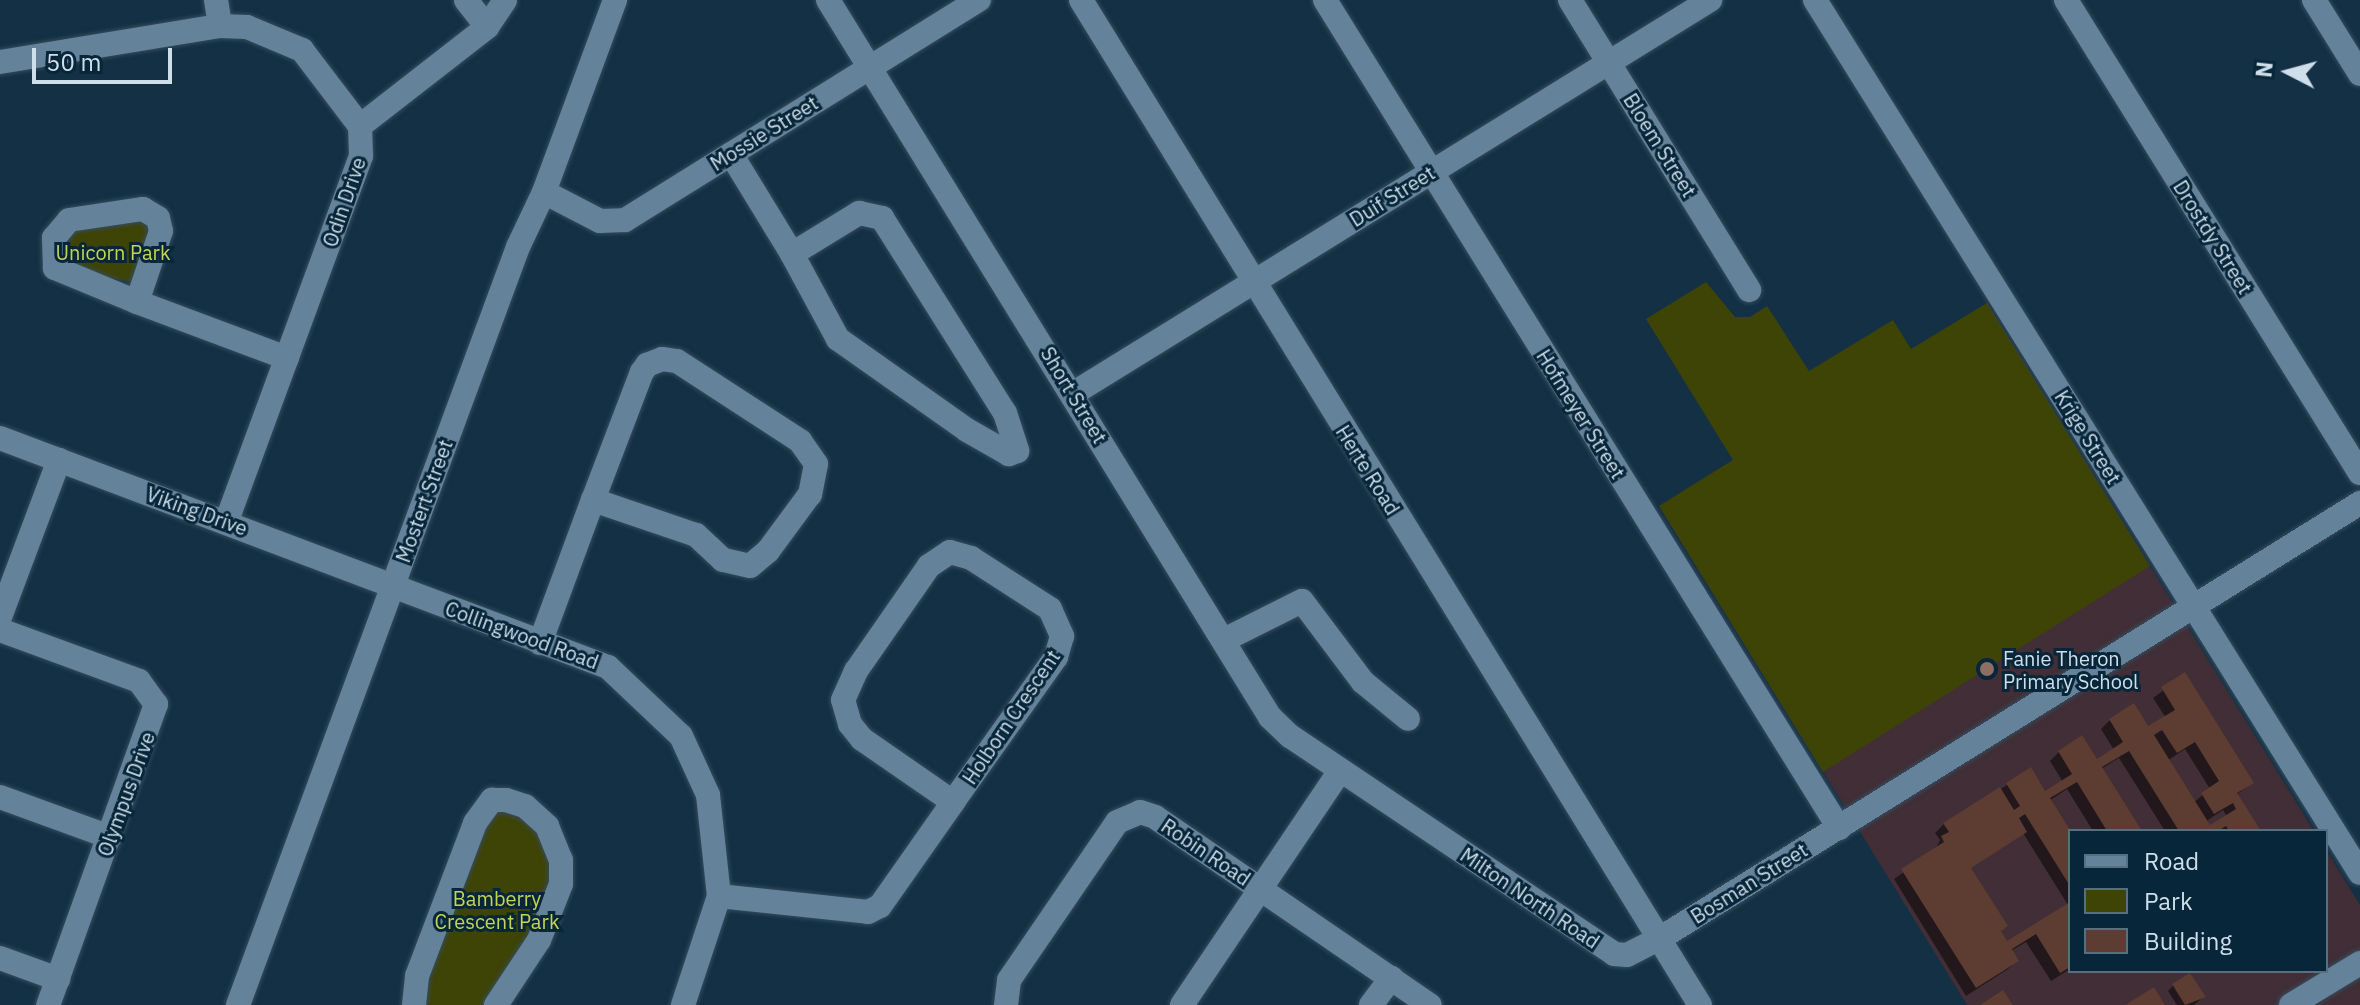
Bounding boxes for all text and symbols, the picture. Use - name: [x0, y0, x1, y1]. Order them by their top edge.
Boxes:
- scale bar: [36, 32, 176, 82]
- north arrow: [2248, 32, 2328, 112]
- text: 50 m: [46, 46, 101, 78]
- text: N: [2248, 60, 2279, 79]
- street label: Bloem Street: [1619, 89, 1701, 201]
- street label: Mossie Street: [706, 90, 822, 176]
- street label: Odin Drive: [317, 154, 371, 250]
- street label: Duif Street: [1345, 160, 1439, 232]
- street label: Drostdy Street: [2168, 176, 2258, 298]
- park label: Unicorn Park: [56, 240, 170, 264]
- street label: Short Street: [1036, 342, 1112, 448]
- street label: Hofmeyer Street: [1532, 345, 1630, 483]
- street label: Krige Street: [2050, 386, 2126, 488]
- street label: Herte Road: [1331, 421, 1405, 519]
- street label: Mostert Street: [391, 436, 457, 566]
- street label: Viking Drive: [143, 482, 251, 540]
- street label: Collingwood Road: [442, 596, 602, 674]
- street label: Holborn Crescent: [957, 645, 1065, 789]
- place label: Fanie Theron Primary School: [2003, 646, 2139, 693]
- marker: Fanie Theron Primary School: [1978, 660, 1996, 678]
- street label: Olympus Drive: [92, 728, 160, 860]
- street label: Robin Road: [1157, 813, 1255, 891]
- legend: [2068, 829, 2328, 973]
- street label: Bosman Street: [1686, 838, 1812, 928]
- street label: Milton North Road: [1456, 843, 1604, 953]
- text: Road: [2144, 845, 2199, 877]
- text: Park: [2144, 885, 2193, 917]
- park label: Bamberry Crescent Park: [435, 887, 559, 934]
- text: Building: [2144, 925, 2232, 957]

